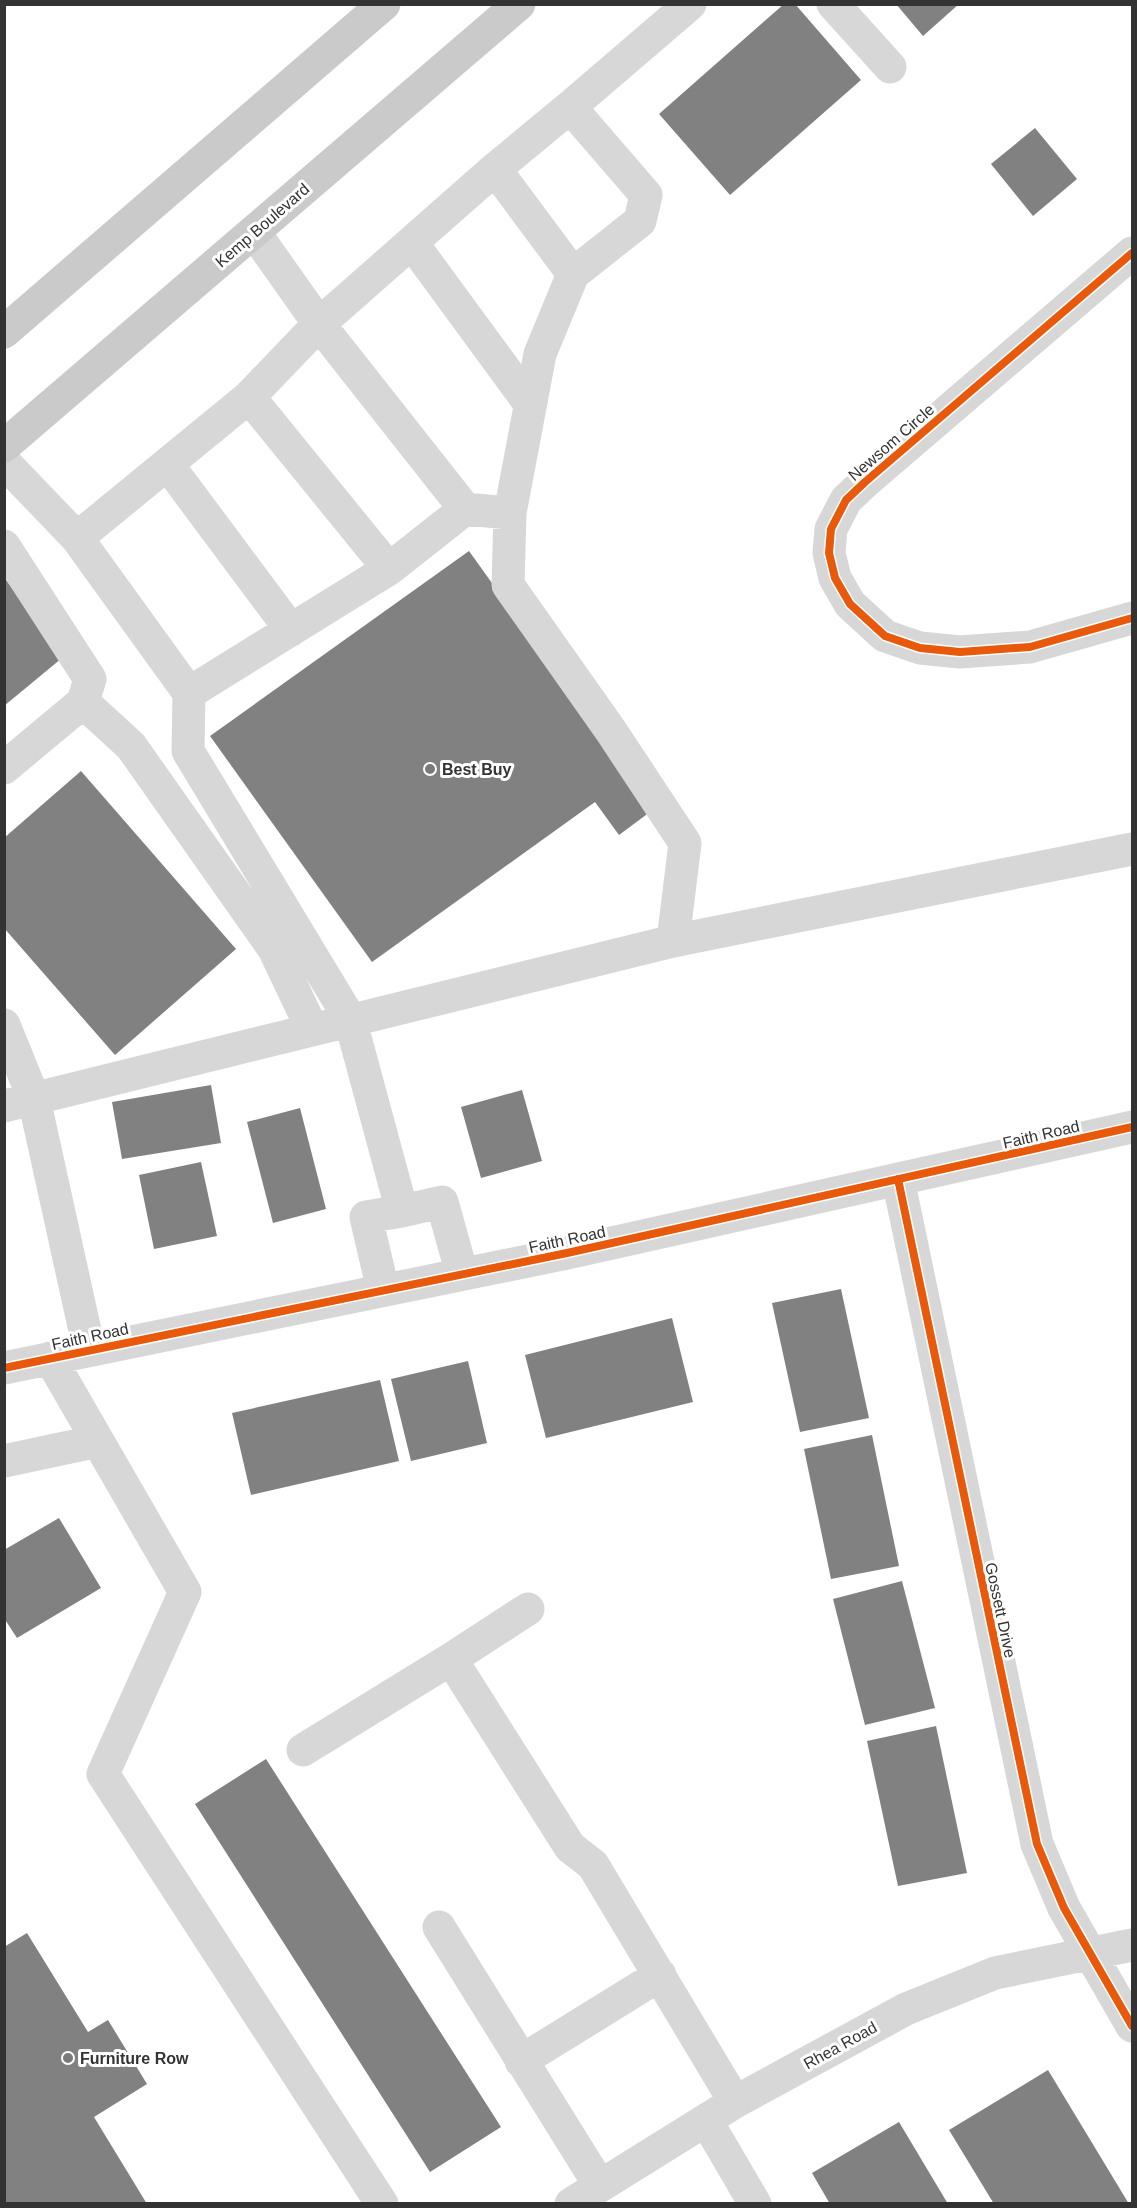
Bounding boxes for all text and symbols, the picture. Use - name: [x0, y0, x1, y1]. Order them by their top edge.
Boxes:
- street label: Kemp Boulevard: [212, 180, 313, 271]
- street label: Newsom Circle: [845, 401, 938, 484]
- place label: Best Buy: [442, 761, 511, 778]
- marker: Best Buy: [423, 762, 437, 776]
- street label: Faith Road: [1001, 1117, 1081, 1152]
- street label: Faith Road: [527, 1223, 607, 1256]
- street label: Faith Road: [50, 1320, 130, 1353]
- street label: Gossett Drive: [982, 1561, 1019, 1659]
- street label: Rhea Road: [801, 2018, 880, 2072]
- place label: Furniture Row: [80, 2050, 189, 2067]
- marker: Furniture Row: [61, 2051, 75, 2065]

